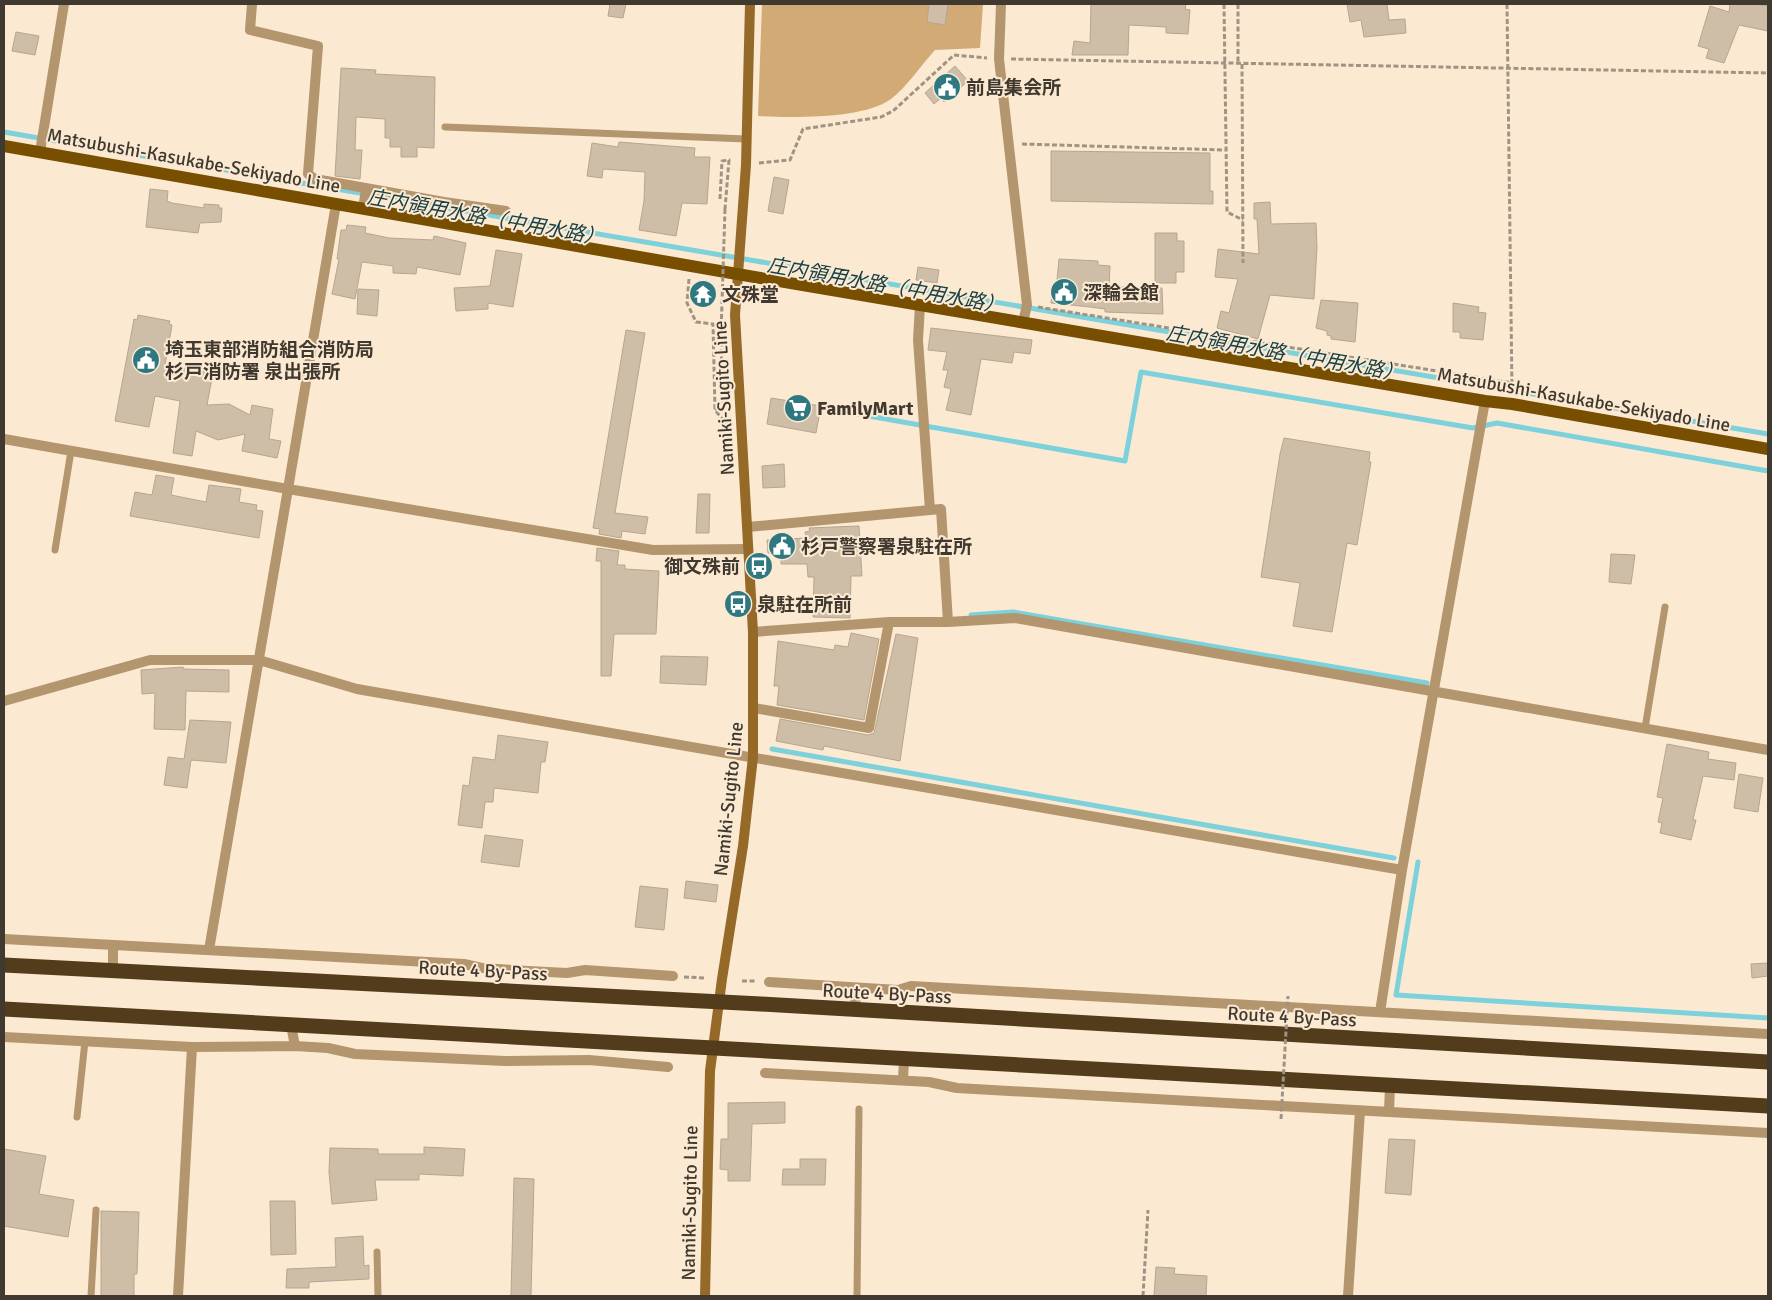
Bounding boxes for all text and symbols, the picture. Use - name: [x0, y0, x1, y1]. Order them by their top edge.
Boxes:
- public building icon: 前島集会所: [932, 72, 962, 102]
- place label: 前島集会所: [966, 76, 1061, 100]
- street label: Matsubushi-Kasukabe-Sekiyado Line: [45, 123, 342, 199]
- water label: 庄内領用水路（中用水路）: [366, 184, 606, 251]
- water label: 庄内領用水路（中用水路）: [766, 252, 1006, 319]
- public building icon: 深輪会館: [1049, 277, 1079, 307]
- temple icon: 文殊堂: [688, 279, 718, 309]
- place label: 深輪会館: [1083, 281, 1159, 305]
- place label: 文殊堂: [722, 283, 779, 307]
- street label: Namiki-Sugito Line: [708, 320, 740, 476]
- water label: 庄内領用水路（中用水路）: [1165, 320, 1405, 387]
- place label: 埼玉東部消防組合消防局 杉戸消防署 泉出張所: [165, 338, 374, 384]
- public building icon: 埼玉東部消防組合消防局 杉戸消防署 泉出張所: [131, 345, 161, 375]
- street label: Matsubushi-Kasukabe-Sekiyado Line: [1435, 362, 1732, 438]
- supermarket icon: FamilyMart: [783, 393, 813, 423]
- place label: FamilyMart: [817, 397, 913, 421]
- public building icon: 杉戸警察署泉駐在所: [767, 531, 797, 561]
- place label: 杉戸警察署泉駐在所: [801, 535, 972, 559]
- bus stop icon: 御文殊前: [744, 551, 774, 581]
- place label: 御文殊前: [664, 555, 740, 579]
- bus stop icon: 泉駐在所前: [723, 589, 753, 619]
- place label: 泉駐在所前: [757, 593, 852, 617]
- street label: Namiki-Sugito Line: [709, 721, 749, 878]
- street label: Route 4 By-Pass: [418, 956, 548, 986]
- street label: Route 4 By-Pass: [822, 979, 952, 1009]
- street label: Route 4 By-Pass: [1227, 1002, 1357, 1032]
- street label: Namiki-Sugito Line: [677, 1125, 703, 1281]

